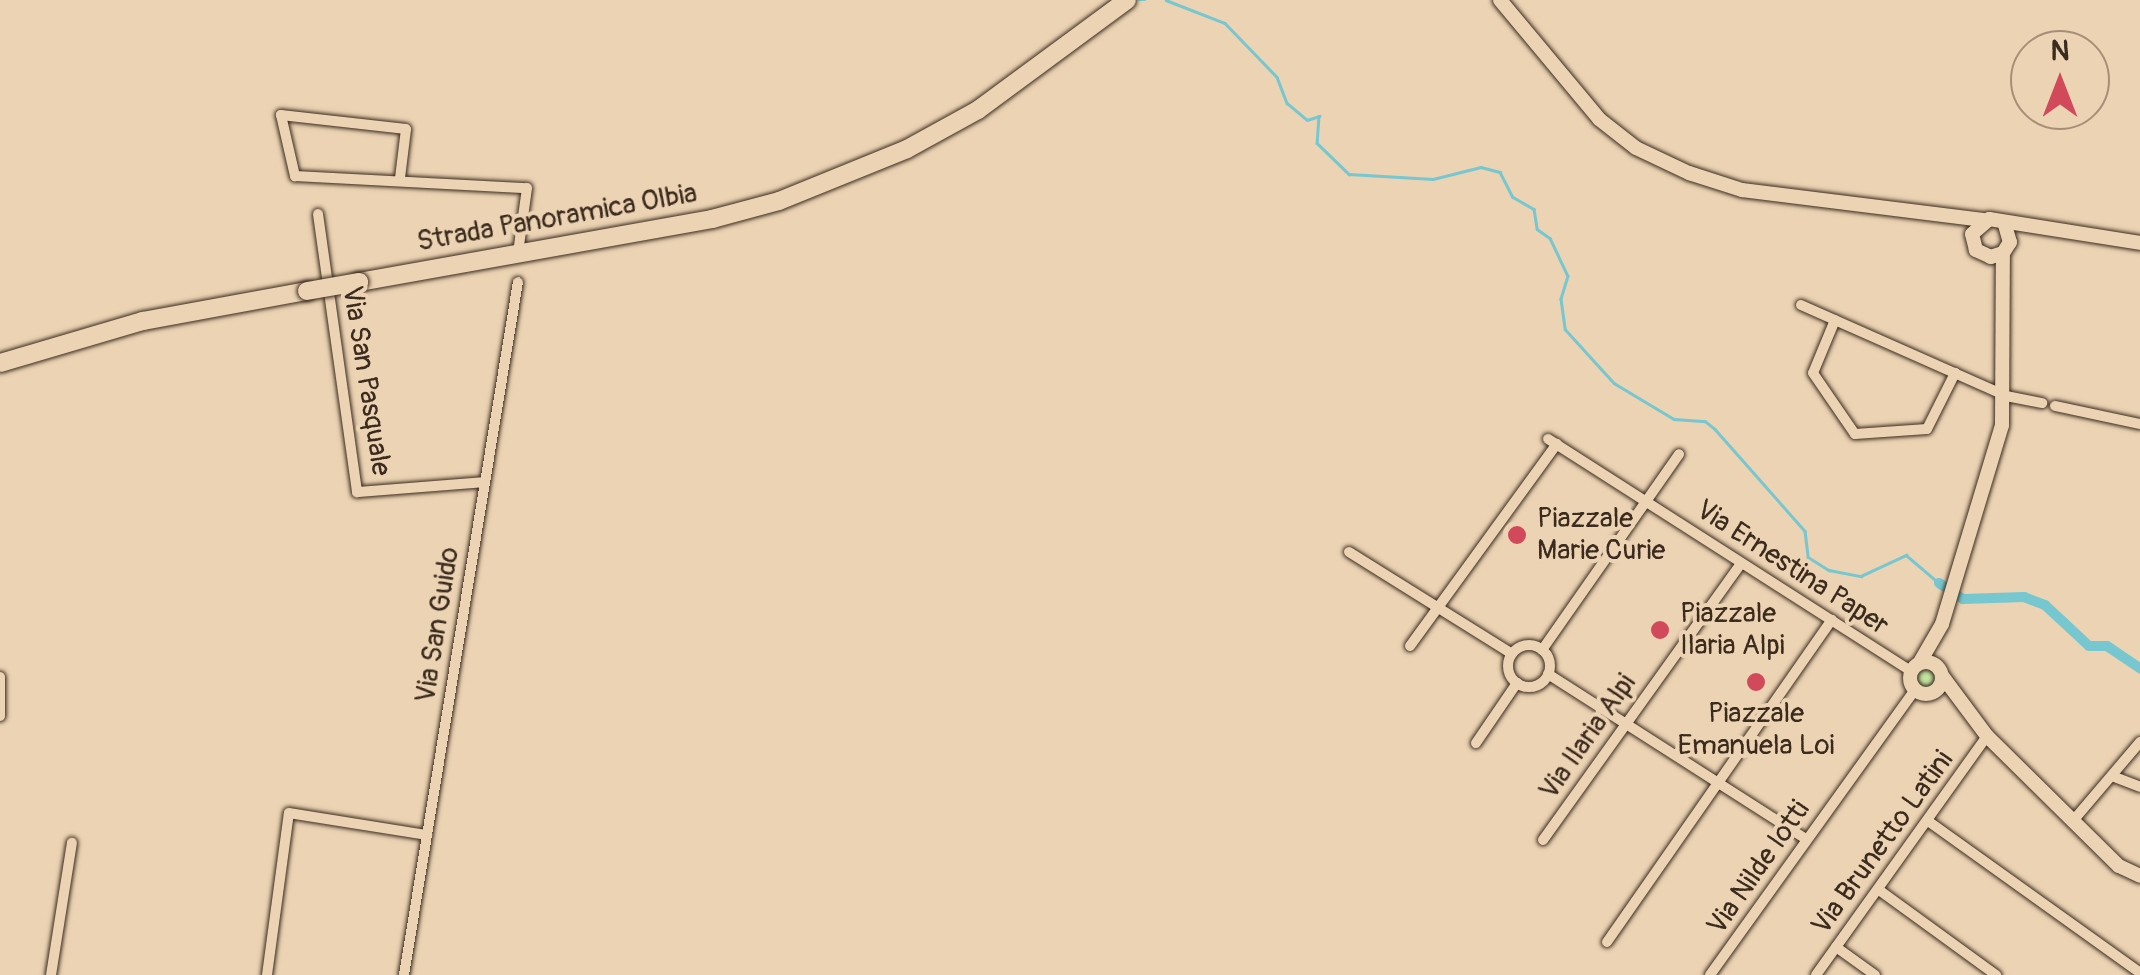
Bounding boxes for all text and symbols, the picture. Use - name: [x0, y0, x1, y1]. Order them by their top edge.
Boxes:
- north arrow: [2010, 30, 2110, 130]
- text: N: [2051, 34, 2069, 69]
- street label: Strada Panoramica Olbia: [414, 177, 700, 259]
- street label: Via San Pasquale: [334, 284, 398, 478]
- street label: Via Ernestina Paper: [1689, 493, 1895, 643]
- place label: Piazzale Marie Curie: [1537, 502, 1665, 568]
- marker: Piazzale Marie Curie: [1506, 524, 1528, 546]
- street label: Via San Guido: [409, 545, 467, 705]
- place label: Piazzale Ilaria Alpi: [1680, 597, 1785, 663]
- marker: Piazzale Ilaria Alpi: [1649, 619, 1671, 641]
- street label: Via Ilaria Alpi: [1532, 668, 1644, 806]
- marker: Piazzale Emanuela Loi: [1745, 671, 1767, 693]
- place label: Piazzale Emanuela Loi: [1678, 697, 1834, 763]
- street label: Via Brunetto Latini: [1805, 745, 1961, 941]
- street label: Via Nilde Iotti: [1701, 795, 1817, 941]

